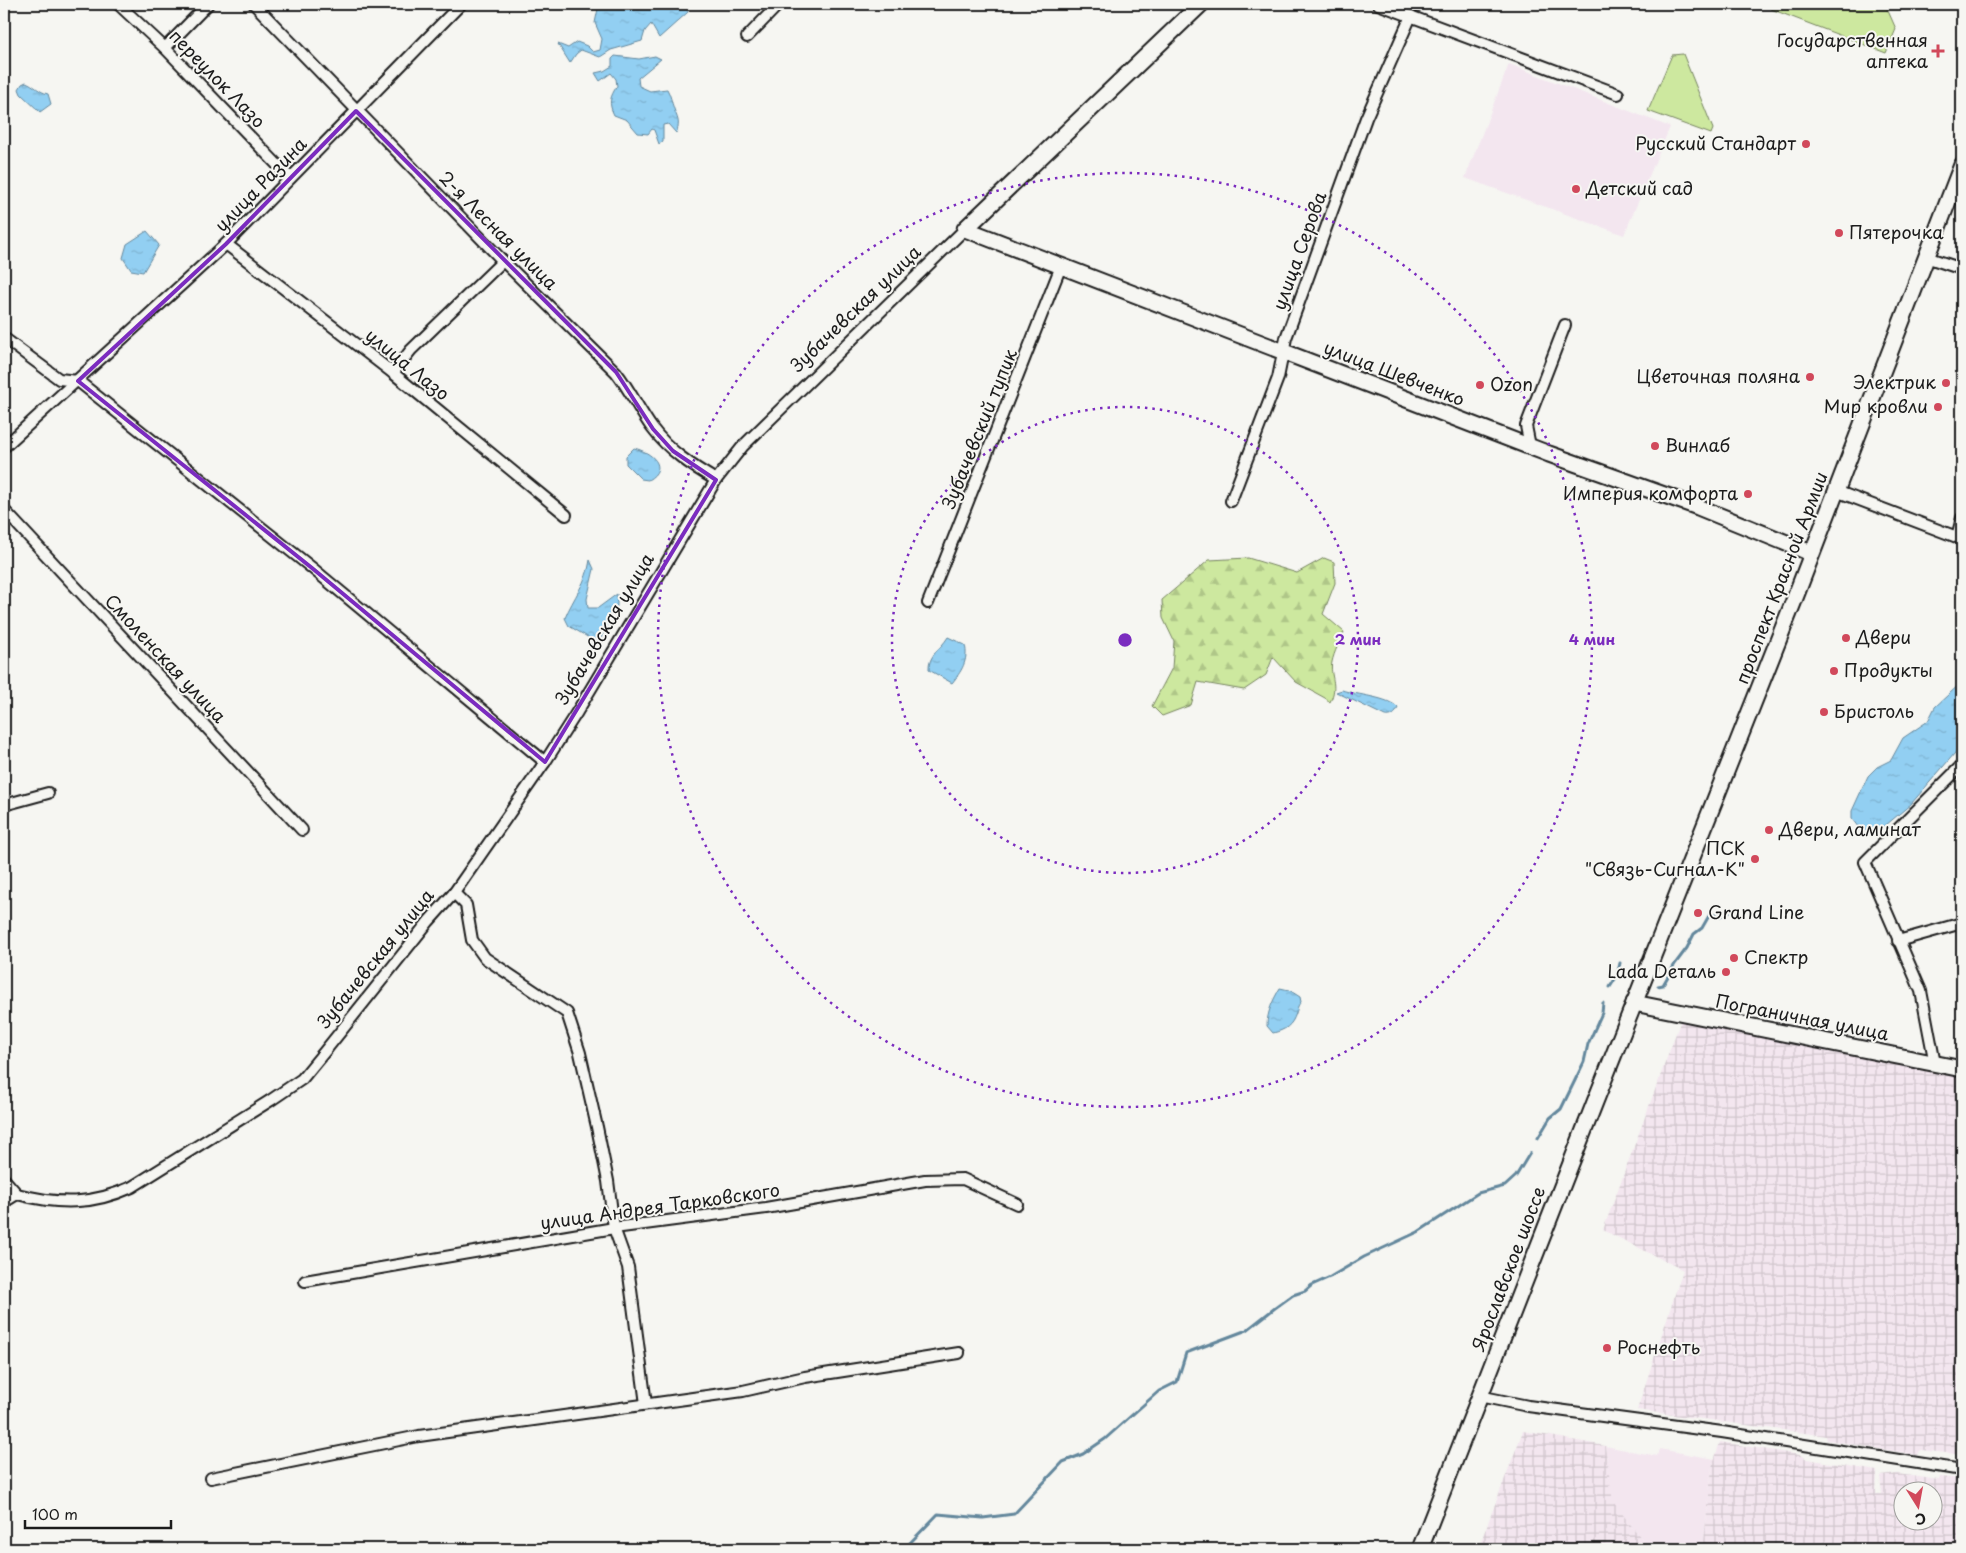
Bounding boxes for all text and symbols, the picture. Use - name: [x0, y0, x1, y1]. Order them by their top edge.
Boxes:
- street label: переулок Лазо: [164, 22, 272, 134]
- place label: Государственная аптека: [1777, 26, 1929, 74]
- marker: Государственная аптека: [1932, 45, 1944, 57]
- place label: Русский Стандарт: [1635, 129, 1796, 156]
- street label: улица Разина: [208, 130, 313, 238]
- marker: Русский Стандарт: [1800, 138, 1812, 150]
- street label: 2-я Лесная улица: [433, 164, 565, 296]
- place label: Детский сад: [1585, 174, 1693, 201]
- marker: Детский сад: [1570, 183, 1582, 195]
- street label: улица Серова: [1265, 187, 1333, 313]
- place label: Пятерочка: [1849, 218, 1944, 245]
- marker: Пятерочка: [1833, 227, 1845, 239]
- street label: Зубачевская улица: [784, 238, 927, 378]
- street label: улица Лазо: [360, 321, 456, 406]
- street label: улица Шевченко: [1320, 333, 1469, 412]
- street label: Зубачевский тупик: [934, 344, 1023, 512]
- place label: Цветочная поляна: [1637, 362, 1801, 389]
- place label: Электрик: [1853, 368, 1936, 395]
- place label: Ozon: [1490, 370, 1533, 397]
- marker: Цветочная поляна: [1804, 371, 1816, 383]
- marker: Электрик: [1940, 377, 1952, 389]
- marker: Ozon: [1474, 379, 1486, 391]
- place label: Мир кровли: [1824, 392, 1928, 419]
- marker: Мир кровли: [1932, 401, 1944, 413]
- place label: Винлаб: [1665, 431, 1731, 458]
- marker: Винлаб: [1649, 440, 1661, 452]
- street label: проспект Красной Армии: [1728, 467, 1834, 688]
- place label: Империя комфорта: [1563, 479, 1738, 506]
- marker: Империя комфорта: [1742, 488, 1754, 500]
- street label: Зубачевская улица: [548, 547, 660, 709]
- street label: Смоленская улица: [99, 587, 234, 729]
- place label: Двери: [1855, 623, 1911, 650]
- text: 2 мин: [1335, 627, 1382, 650]
- text: 4 мин: [1569, 627, 1615, 650]
- centre of rings: [1116, 631, 1134, 649]
- marker: Двери: [1840, 632, 1852, 644]
- place label: Продукты: [1844, 656, 1933, 683]
- marker: Продукты: [1828, 665, 1840, 677]
- place label: Бристоль: [1834, 697, 1914, 724]
- marker: Бристоль: [1818, 706, 1830, 718]
- place label: Двери, ламинат: [1778, 815, 1921, 842]
- marker: Двери, ламинат: [1763, 824, 1775, 836]
- place label: ПСК "Связь-Сигнал-К": [1585, 834, 1745, 882]
- marker: ПСК "Связь-Сигнал-К": [1749, 853, 1761, 865]
- street label: Зубачевская улица: [310, 882, 440, 1034]
- place label: Grand Line: [1708, 898, 1804, 925]
- marker: Grand Line: [1692, 907, 1704, 919]
- place label: Спектр: [1744, 943, 1808, 970]
- marker: Спектр: [1728, 952, 1740, 964]
- place label: Lada Dеталь: [1607, 957, 1716, 984]
- marker: Lada Dеталь: [1720, 966, 1732, 978]
- street label: Пограничная улица: [1713, 986, 1892, 1047]
- street label: улица Андрея Тарковского: [538, 1175, 781, 1236]
- street label: Ярославское шоссе: [1463, 1182, 1551, 1355]
- place label: Роснефть: [1617, 1333, 1701, 1360]
- marker: Роснефть: [1601, 1342, 1613, 1354]
- north arrow: [1894, 1480, 1944, 1530]
- scale bar: [25, 1498, 171, 1530]
- text: 100 m: [32, 1502, 78, 1525]
- text: С: [1913, 1508, 1928, 1531]

